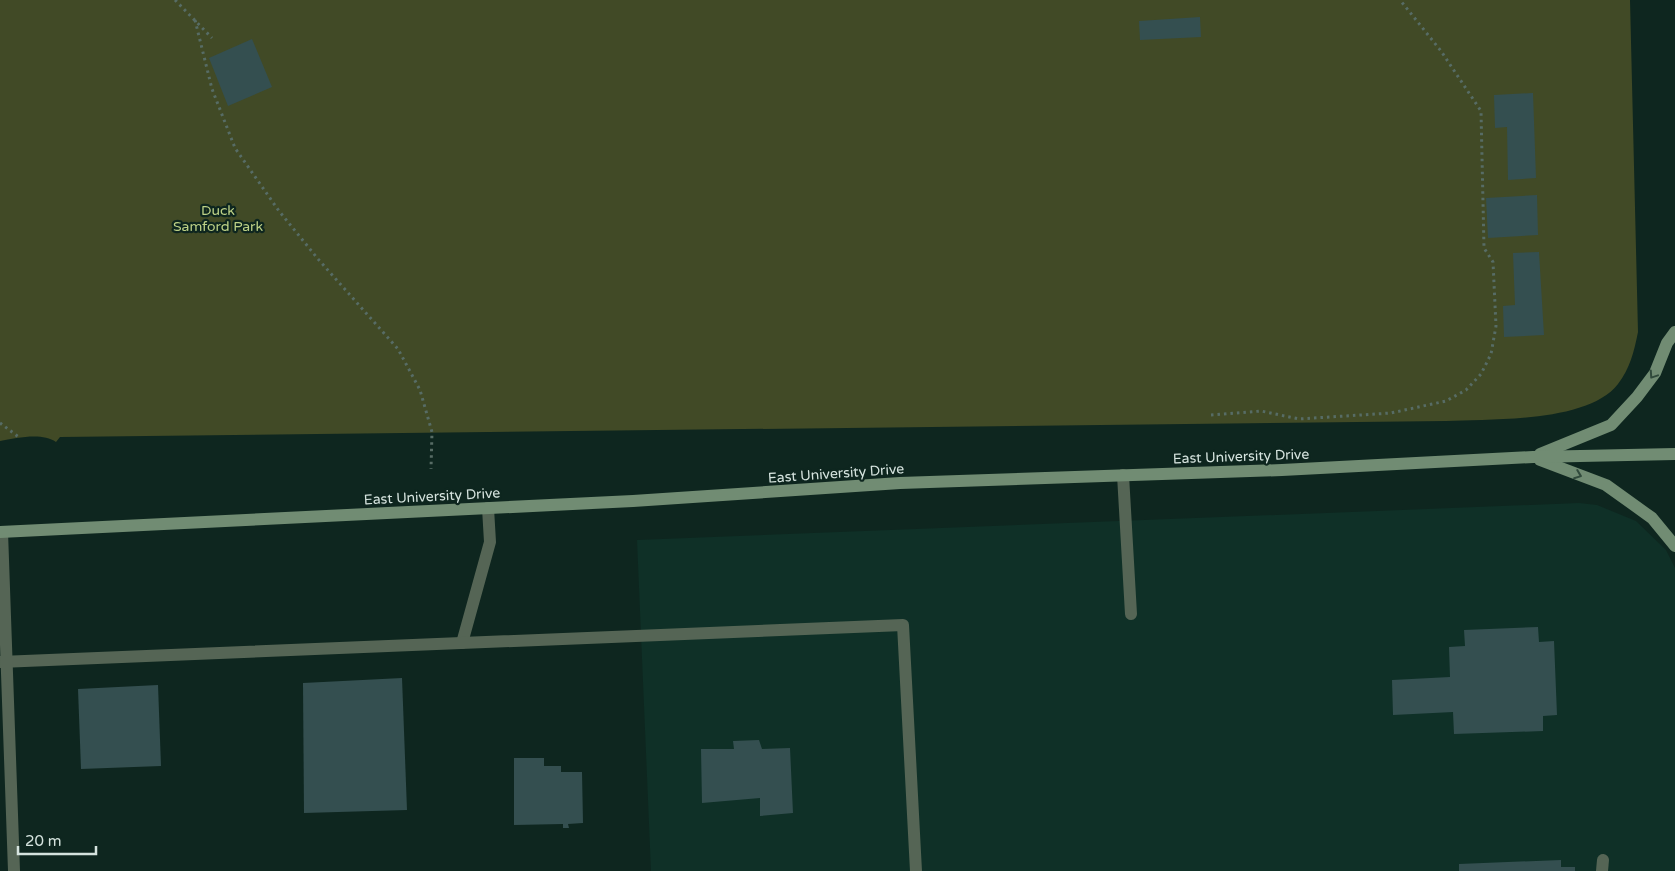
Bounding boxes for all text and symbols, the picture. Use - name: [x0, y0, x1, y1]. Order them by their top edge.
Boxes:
- park label: Duck Samford Park: [173, 202, 263, 235]
- one-way arrow: [1650, 369, 1659, 378]
- street label: East University Drive: [1173, 446, 1310, 467]
- street label: East University Drive: [767, 460, 905, 487]
- one-way arrow: [1573, 469, 1582, 479]
- street label: East University Drive: [363, 484, 501, 509]
- scale bar: [18, 824, 95, 856]
- text: 20 m: [25, 832, 62, 850]

